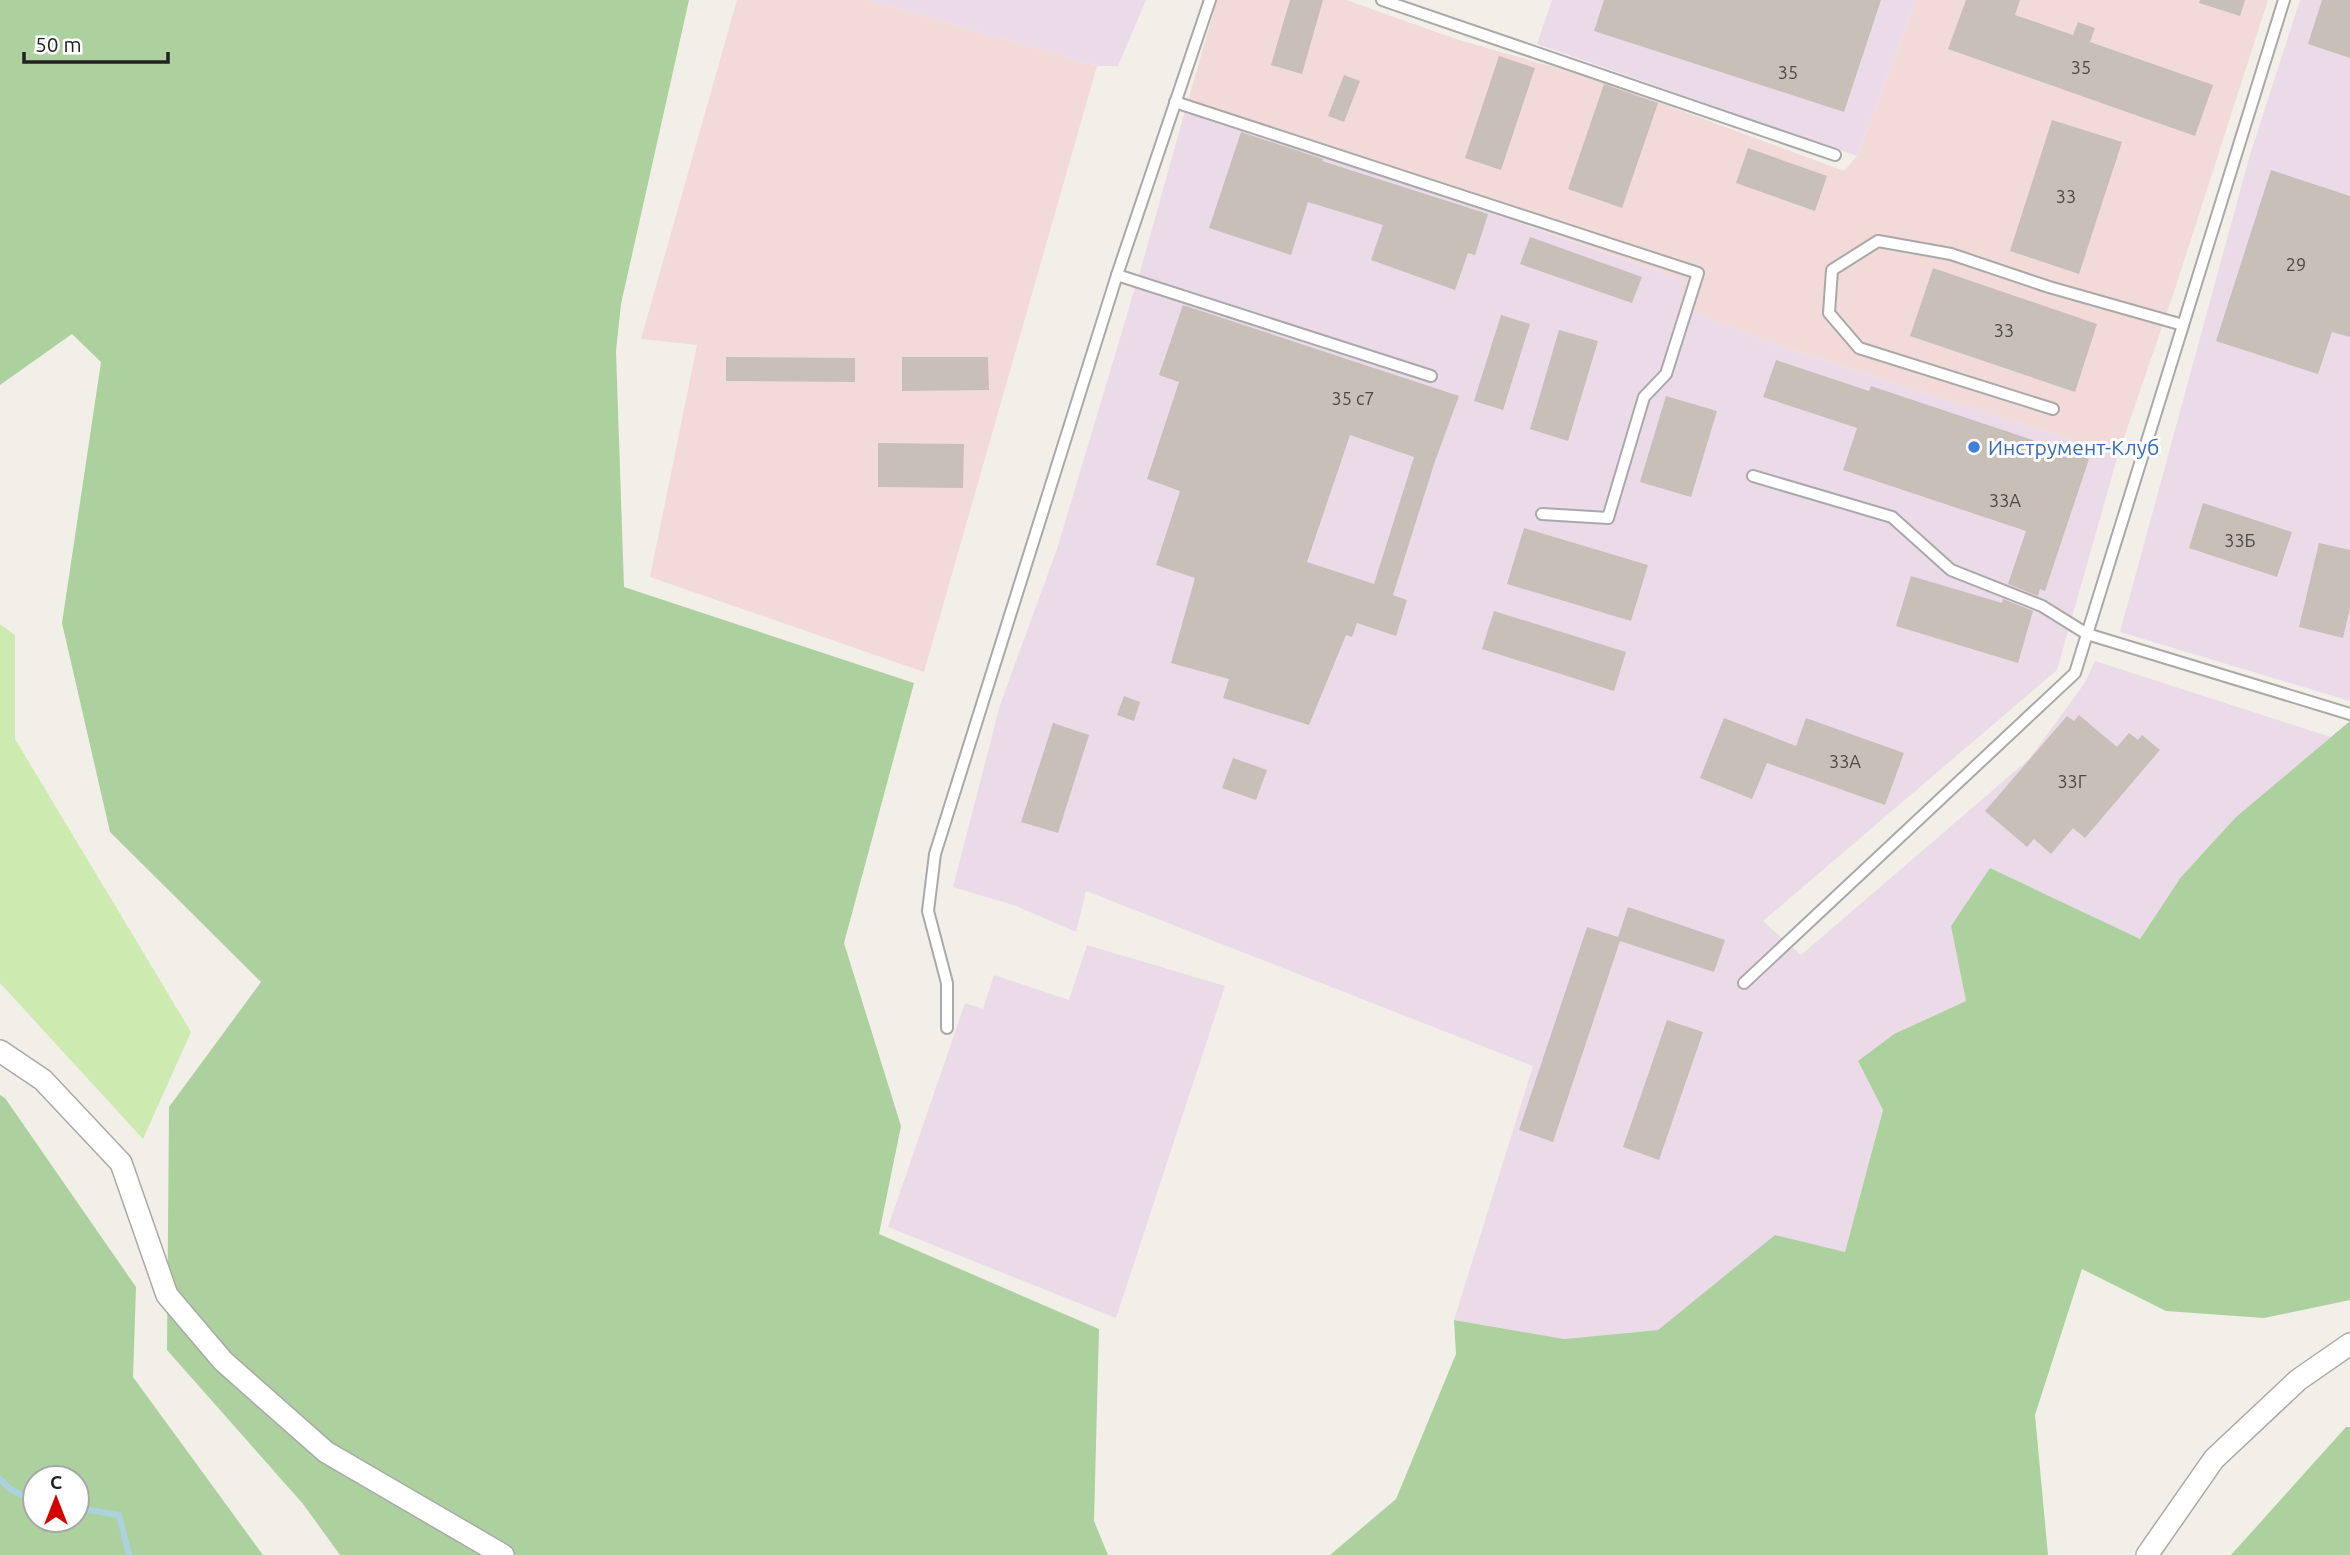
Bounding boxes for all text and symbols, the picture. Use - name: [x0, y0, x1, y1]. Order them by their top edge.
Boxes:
- scale bar: [24, 21, 168, 65]
- text: 50 m: [35, 32, 82, 56]
- house number: 35: [2071, 57, 2091, 77]
- house number: 35: [1778, 62, 1798, 82]
- house number: 33: [2056, 186, 2076, 206]
- house number: 29: [2286, 254, 2306, 274]
- house number: 33: [1994, 320, 2014, 340]
- house number: 35 c7: [1332, 388, 1374, 408]
- place label: Инструмент-Клуб: [1988, 435, 2159, 459]
- marker: Инструмент-Клуб: [1966, 439, 1982, 455]
- house number: 33А: [1989, 490, 2021, 510]
- house number: 33Б: [2224, 530, 2256, 550]
- house number: 33А: [1829, 751, 1861, 771]
- house number: 33Г: [2057, 771, 2087, 791]
- north arrow: [21, 1464, 91, 1534]
- text: С: [50, 1471, 62, 1493]

